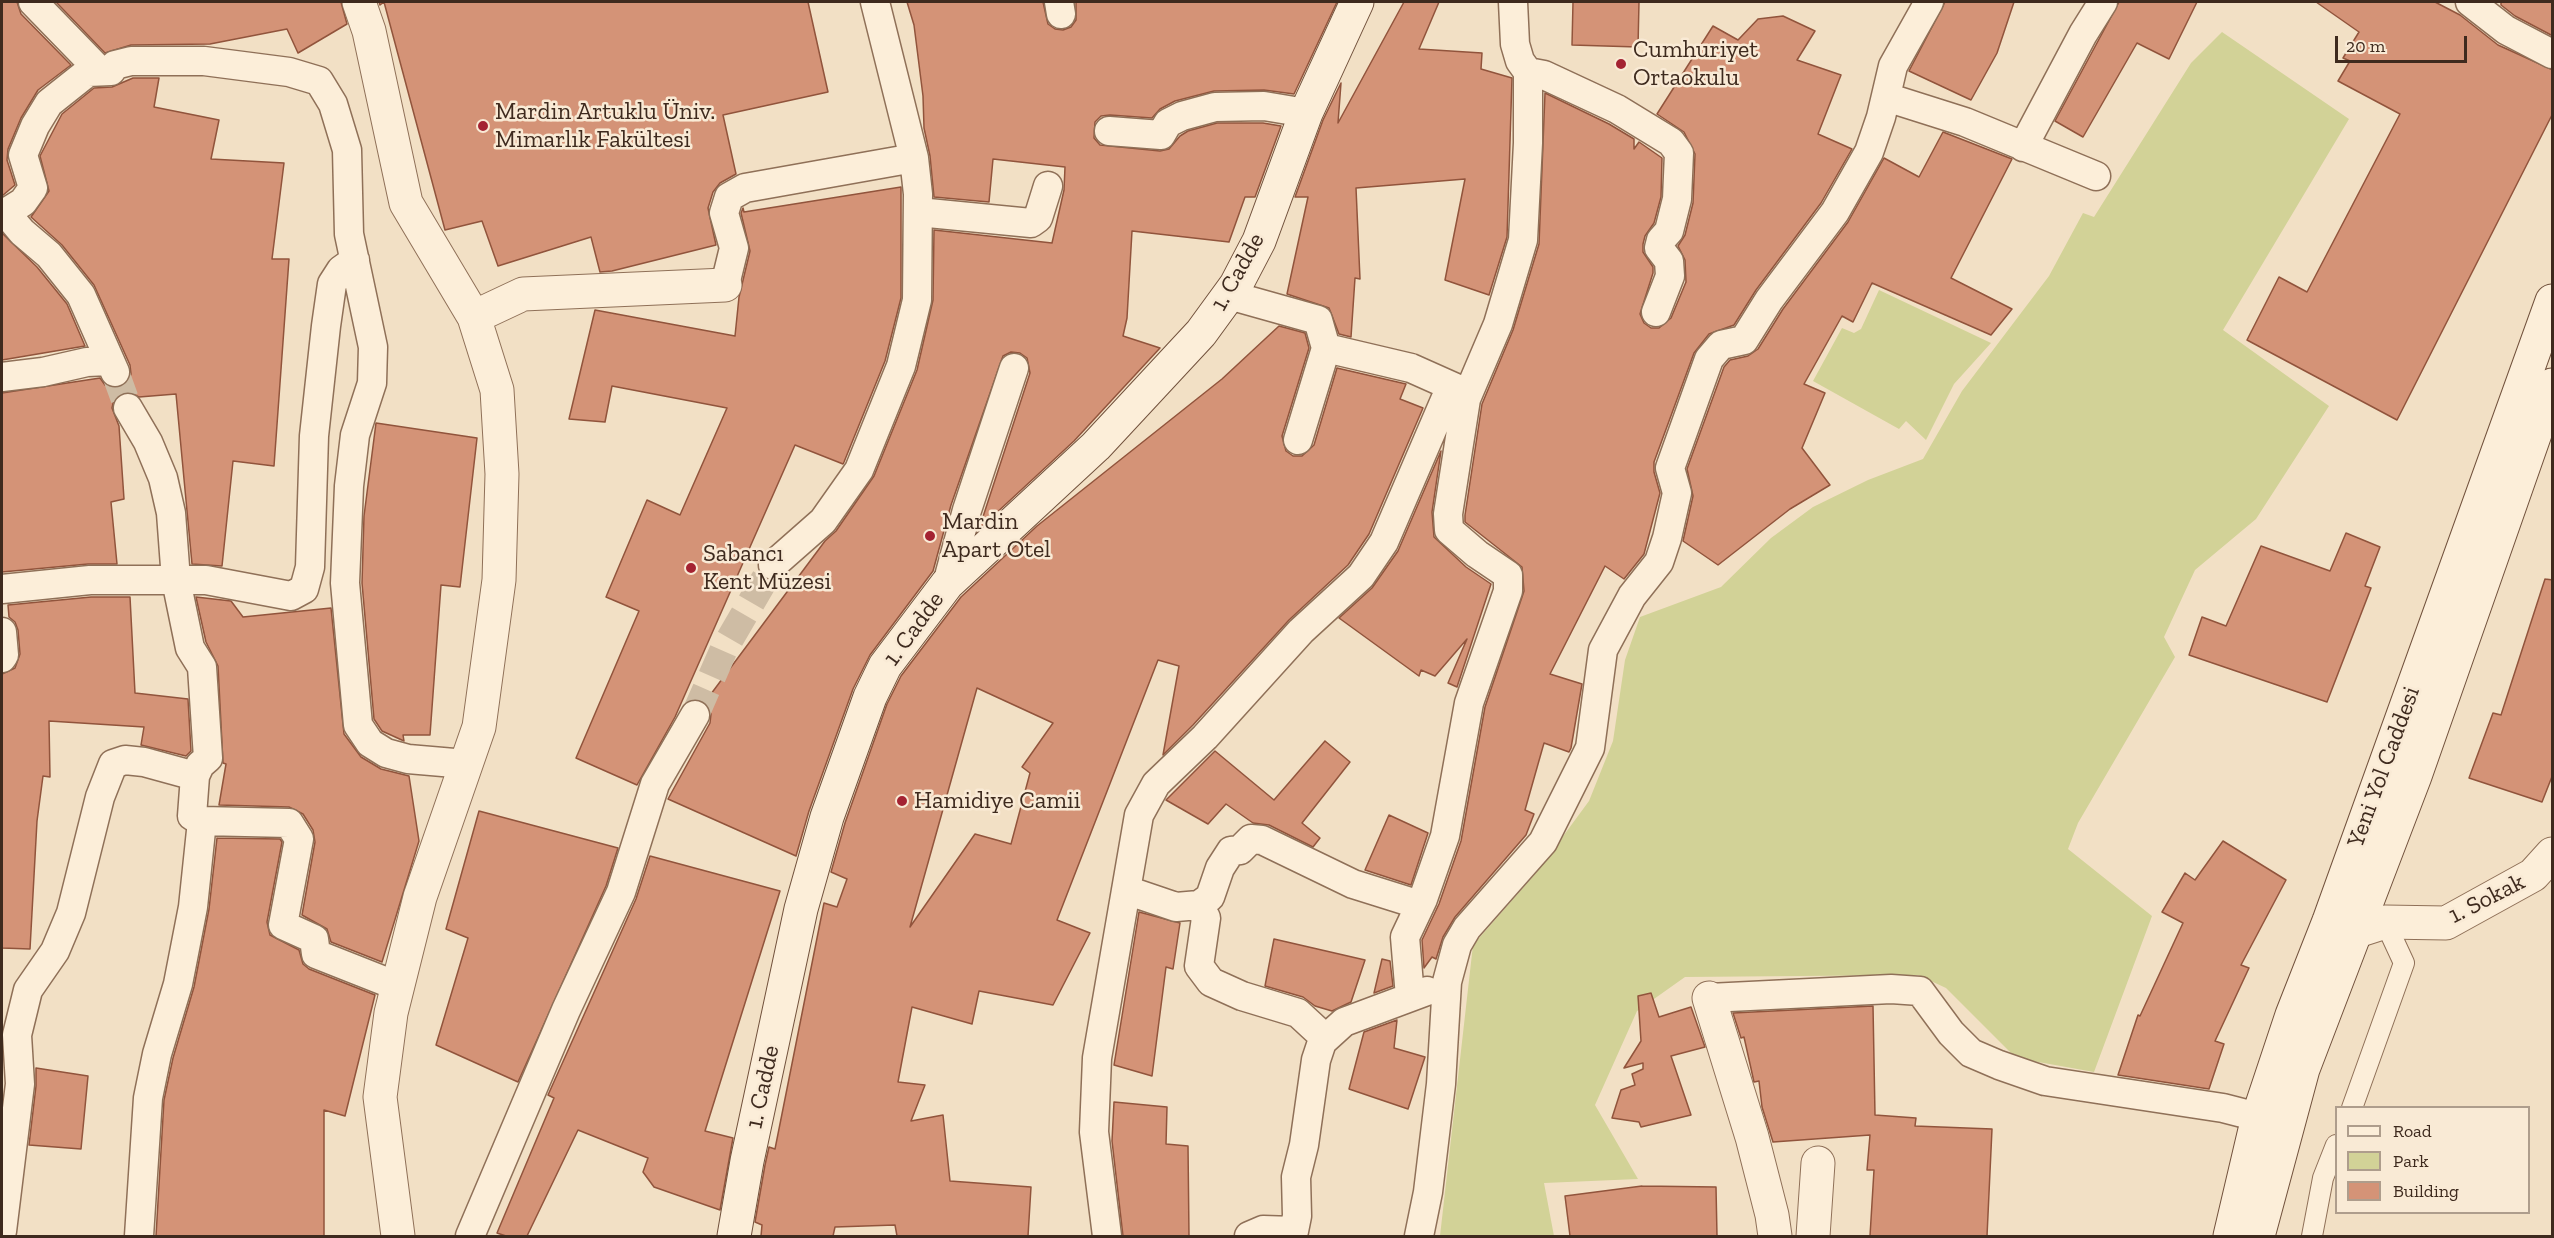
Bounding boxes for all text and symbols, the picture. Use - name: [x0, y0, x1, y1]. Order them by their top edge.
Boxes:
- scale bar: [2338, 24, 2470, 62]
- text: 20 m: [2346, 35, 2385, 57]
- place label: Cumhuriyet Ortaokulu: [1633, 36, 1758, 92]
- marker: Cumhuriyet Ortaokulu: [1614, 57, 1628, 71]
- place label: Mardin Artuklu Üniv. Mimarlık Fakültesi: [495, 98, 715, 154]
- marker: Mardin Artuklu Üniv. Mimarlık Fakültesi: [476, 119, 490, 133]
- street label: 1. Cadde: [1205, 228, 1271, 316]
- place label: Mardin Apart Otel: [942, 508, 1051, 564]
- marker: Mardin Apart Otel: [923, 529, 937, 543]
- place label: Sabancı Kent Müzesi: [703, 540, 831, 596]
- marker: Sabancı Kent Müzesi: [684, 561, 698, 575]
- street label: 1. Cadde: [878, 586, 950, 672]
- street label: Yeni Yol Caddesi: [2342, 683, 2426, 851]
- place label: Hamidiye Camii: [914, 787, 1080, 815]
- marker: Hamidiye Camii: [895, 794, 909, 808]
- street label: 1. Sokak: [2444, 868, 2530, 930]
- street label: 1. Cadde: [740, 1043, 786, 1131]
- legend: [2335, 1106, 2530, 1214]
- text: Road: [2393, 1120, 2432, 1142]
- text: Park: [2393, 1150, 2429, 1172]
- text: Building: [2393, 1180, 2459, 1202]

